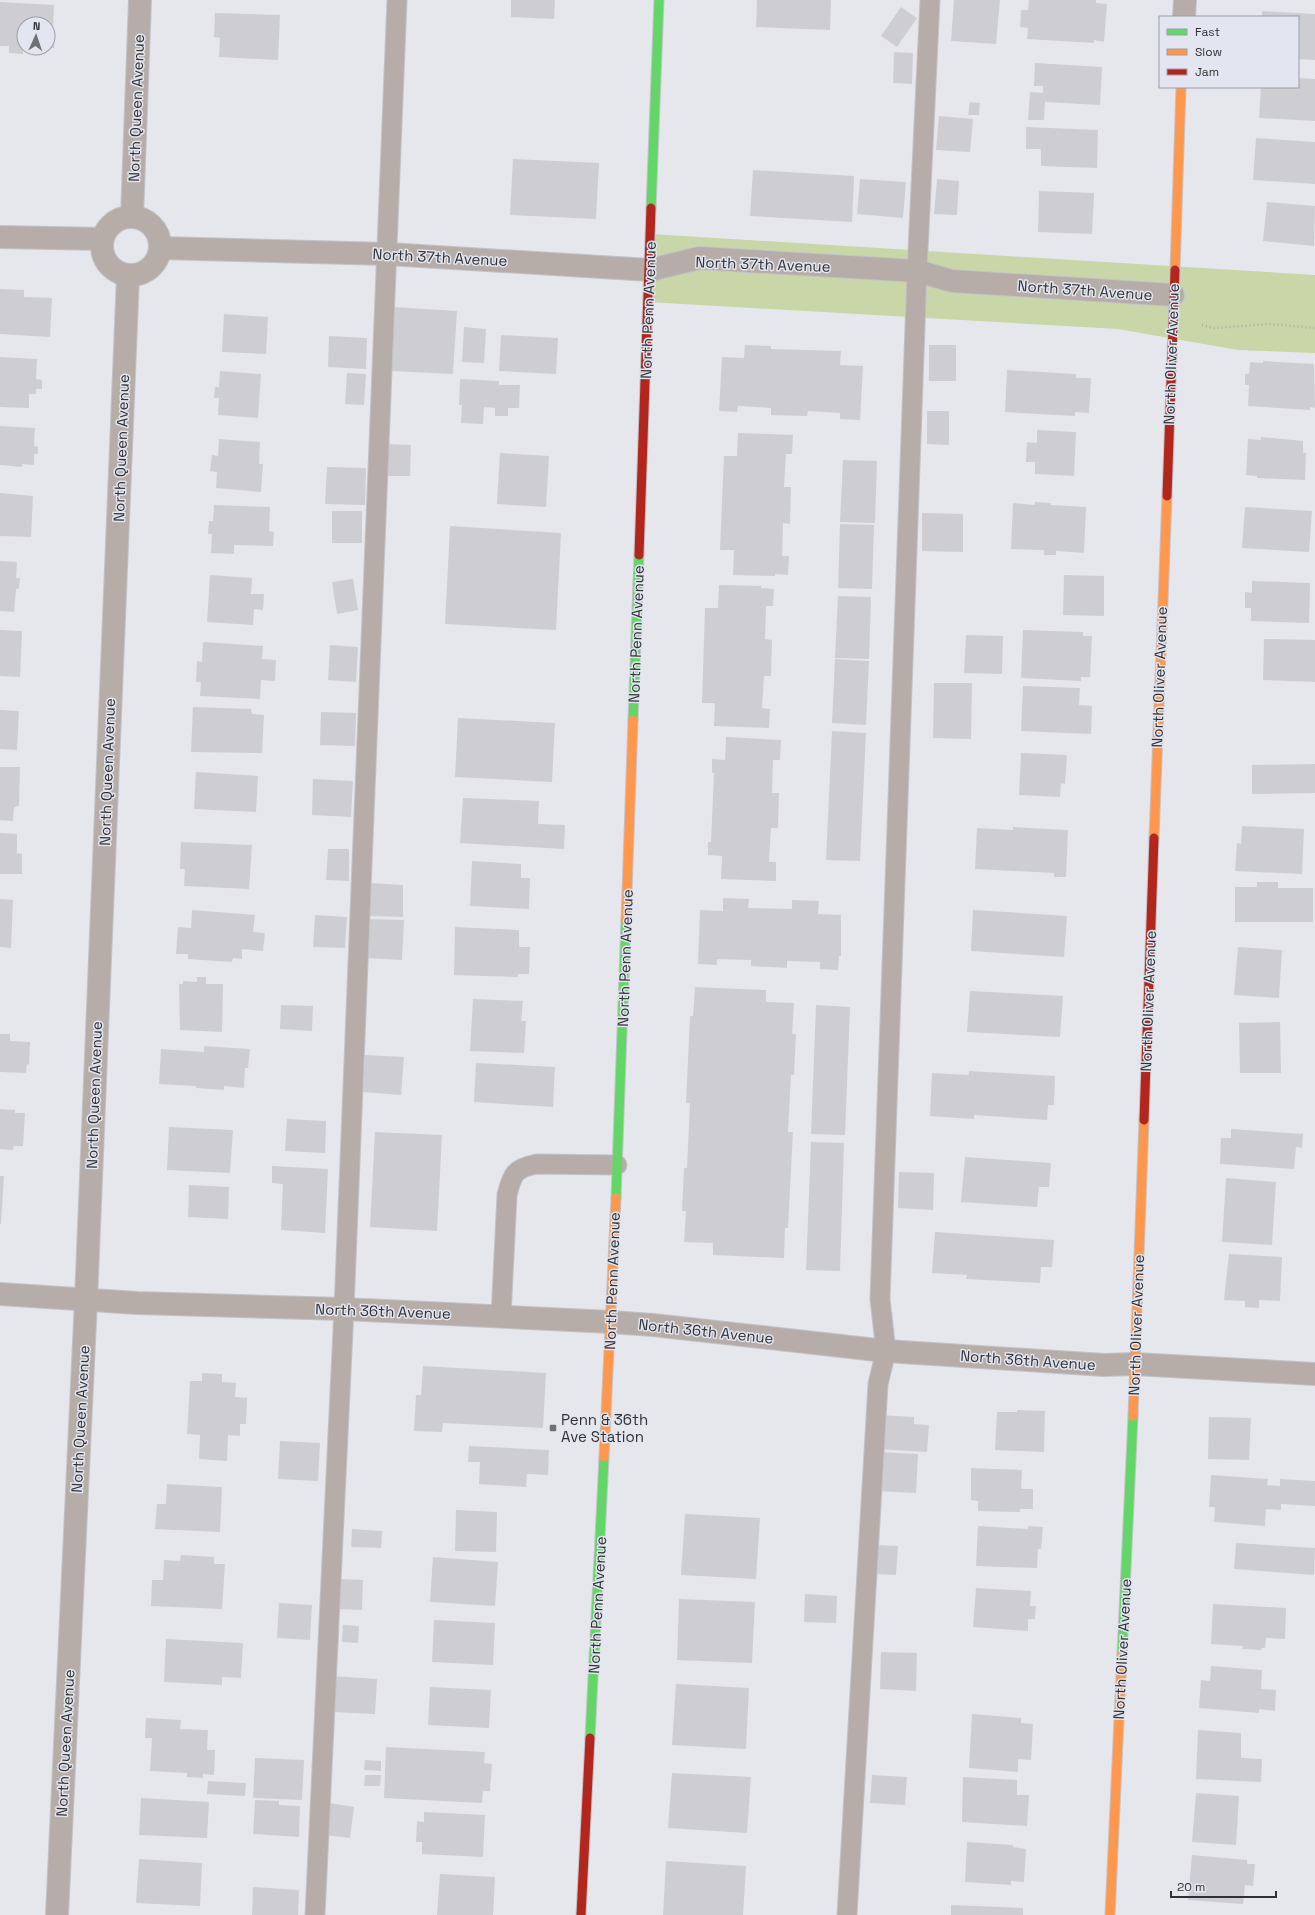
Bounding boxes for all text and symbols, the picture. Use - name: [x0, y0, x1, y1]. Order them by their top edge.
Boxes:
- north arrow: [16, 16, 56, 56]
- legend: [1159, 16, 1299, 88]
- text: N: [32, 19, 41, 33]
- text: Fast: [1195, 24, 1220, 40]
- street label: North Queen Avenue: [124, 34, 148, 182]
- text: Slow: [1195, 44, 1222, 60]
- text: Jam: [1195, 64, 1219, 80]
- street label: North Penn Avenue: [636, 241, 660, 379]
- street label: North 37th Avenue: [372, 244, 508, 270]
- street label: North 37th Avenue: [695, 252, 831, 276]
- street label: North 37th Avenue: [1017, 276, 1153, 304]
- street label: North Oliver Avenue: [1159, 283, 1183, 425]
- street label: North Queen Avenue: [109, 374, 133, 522]
- street label: North Penn Avenue: [624, 565, 648, 703]
- street label: North Oliver Avenue: [1147, 606, 1171, 748]
- street label: North Queen Avenue: [95, 698, 119, 846]
- street label: North Penn Avenue: [613, 889, 637, 1027]
- street label: North Oliver Avenue: [1136, 930, 1160, 1072]
- street label: North Queen Avenue: [82, 1021, 106, 1169]
- street label: North Penn Avenue: [600, 1212, 624, 1350]
- street label: North Oliver Avenue: [1124, 1254, 1148, 1396]
- street label: North 36th Avenue: [315, 1299, 451, 1323]
- street label: North 36th Avenue: [637, 1314, 775, 1348]
- street label: North Queen Avenue: [67, 1345, 93, 1493]
- street label: North 36th Avenue: [960, 1346, 1097, 1374]
- place label: Penn & 36th Ave Station: [561, 1410, 648, 1446]
- marker: Penn & 36th Ave Station: [548, 1423, 558, 1433]
- street label: North Penn Avenue: [584, 1536, 610, 1674]
- street label: North Oliver Avenue: [1109, 1578, 1135, 1720]
- street label: North Queen Avenue: [52, 1669, 78, 1817]
- scale bar: [1171, 1873, 1276, 1899]
- text: 20 m: [1177, 1879, 1205, 1895]

